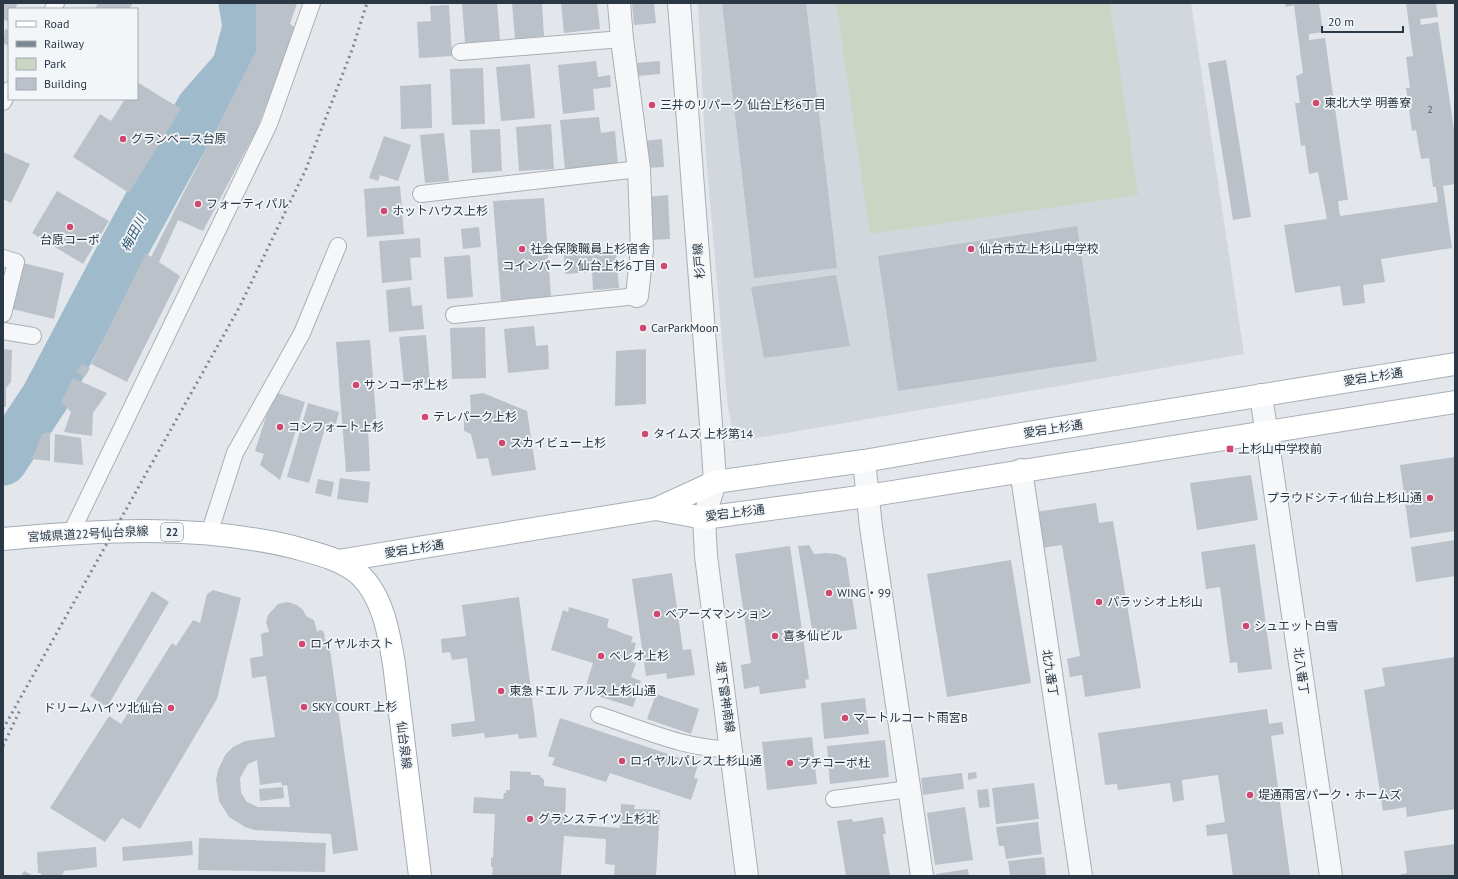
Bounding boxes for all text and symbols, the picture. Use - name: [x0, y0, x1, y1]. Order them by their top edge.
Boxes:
- legend: [8, 8, 138, 100]
- scale bar: [1322, 8, 1403, 34]
- text: 20 m: [1328, 14, 1354, 29]
- text: Road: [44, 16, 69, 31]
- text: Railway: [44, 36, 84, 51]
- text: Park: [44, 56, 66, 71]
- text: Building: [44, 76, 87, 91]
- place label: 東北大学 明善寮: [1324, 95, 1411, 110]
- place label: 三井のリパーク 仙台上杉6丁目: [660, 97, 826, 112]
- marker: 東北大学 明善寮: [1311, 98, 1321, 108]
- marker: 三井のリパーク 仙台上杉6丁目: [647, 100, 657, 110]
- house number: 2: [1427, 103, 1433, 116]
- place label: グランベース台原: [131, 131, 226, 146]
- marker: グランベース台原: [118, 134, 128, 144]
- place label: フォーティパル: [206, 196, 289, 211]
- marker: フォーティパル: [193, 199, 203, 209]
- place label: ホットハウス上杉: [392, 203, 488, 218]
- marker: ホットハウス上杉: [379, 206, 389, 216]
- water label: 梅田川: [117, 210, 151, 254]
- marker: 台原コーポ: [65, 222, 75, 232]
- place label: 台原コーポ: [40, 232, 100, 247]
- place label: 社会保険職員上杉宿舎: [530, 241, 650, 256]
- place label: 仙台市立上杉山中学校: [979, 241, 1099, 256]
- street label: 杉戸線: [689, 242, 708, 280]
- marker: 社会保険職員上杉宿舎: [517, 244, 527, 254]
- marker: 仙台市立上杉山中学校: [966, 244, 976, 254]
- place label: コインパーク 仙台上杉6丁目: [502, 258, 656, 273]
- marker: コインパーク 仙台上杉6丁目: [659, 261, 669, 271]
- place label: CarParkMoon: [651, 320, 719, 335]
- marker: CarParkMoon: [638, 323, 648, 333]
- street label: 愛宕上杉通: [1342, 364, 1404, 389]
- place label: サンコーポ上杉: [364, 377, 448, 392]
- marker: サンコーポ上杉: [351, 380, 361, 390]
- place label: テレパーク上杉: [433, 409, 517, 424]
- marker: テレパーク上杉: [420, 412, 430, 422]
- street label: 愛宕上杉通: [1022, 416, 1084, 441]
- place label: コンフォート上杉: [288, 419, 384, 434]
- marker: コンフォート上杉: [275, 422, 285, 432]
- place label: タイムズ 上杉第14: [653, 426, 754, 441]
- marker: タイムズ 上杉第14: [640, 429, 650, 439]
- place label: スカイビュー上杉: [510, 435, 606, 450]
- marker: スカイビュー上杉: [497, 438, 507, 448]
- place label: 上杉山中学校前: [1238, 441, 1322, 456]
- marker: 上杉山中学校前: [1225, 444, 1235, 454]
- place label: プラウドシティ仙台上杉山通: [1267, 490, 1422, 505]
- marker: プラウドシティ仙台上杉山通: [1425, 493, 1435, 503]
- street label: 愛宕上杉通: [704, 501, 766, 524]
- street label: 宮城県道22号仙台泉線: [27, 523, 149, 544]
- road number: 22: [161, 523, 183, 541]
- street label: 愛宕上杉通: [383, 536, 445, 561]
- place label: WING・99: [837, 585, 891, 600]
- marker: WING・99: [824, 588, 834, 598]
- place label: パラッシオ上杉山: [1107, 594, 1203, 609]
- marker: パラッシオ上杉山: [1094, 597, 1104, 607]
- place label: ベアーズマンション: [665, 606, 772, 621]
- marker: ベアーズマンション: [652, 609, 662, 619]
- place label: シュエット白雪: [1254, 618, 1338, 633]
- marker: シュエット白雪: [1241, 621, 1251, 631]
- place label: 喜多仙ビル: [783, 628, 843, 643]
- marker: 喜多仙ビル: [770, 631, 780, 641]
- place label: ロイヤルホスト: [310, 636, 394, 651]
- marker: ロイヤルホスト: [297, 639, 307, 649]
- street label: 北八番丁: [1291, 646, 1312, 696]
- place label: ベレオ上杉: [609, 648, 669, 663]
- street label: 北九番丁: [1039, 648, 1062, 698]
- marker: ベレオ上杉: [596, 651, 606, 661]
- street label: 堤下雷神南線: [713, 660, 738, 734]
- place label: 東急ドエル アルス上杉山通: [509, 683, 656, 698]
- marker: 東急ドエル アルス上杉山通: [496, 686, 506, 696]
- place label: SKY COURT 上杉: [312, 699, 397, 714]
- place label: ドリームハイツ北仙台: [44, 700, 163, 715]
- marker: SKY COURT 上杉: [299, 702, 309, 712]
- marker: ドリームハイツ北仙台: [166, 703, 176, 713]
- place label: マートルコート雨宮B: [853, 710, 968, 725]
- marker: マートルコート雨宮B: [840, 713, 850, 723]
- street label: 仙台泉線: [394, 720, 415, 770]
- place label: ロイヤルパレス上杉山通: [630, 753, 762, 768]
- place label: プチコーポ杜: [798, 755, 870, 770]
- marker: ロイヤルパレス上杉山通: [617, 756, 627, 766]
- marker: プチコーポ杜: [785, 758, 795, 768]
- place label: 堤通雨宮パーク・ホームズ: [1258, 787, 1401, 802]
- marker: 堤通雨宮パーク・ホームズ: [1245, 790, 1255, 800]
- place label: グランステイツ上杉北: [538, 811, 658, 826]
- marker: グランステイツ上杉北: [525, 814, 535, 824]

